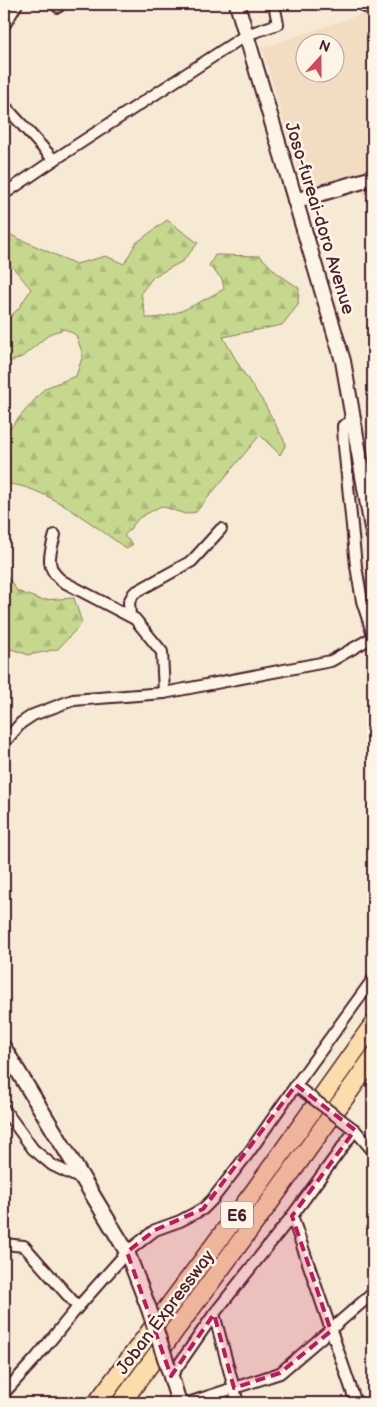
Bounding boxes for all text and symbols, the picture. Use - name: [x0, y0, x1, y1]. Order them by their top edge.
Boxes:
- north arrow: [294, 32, 344, 82]
- text: N: [317, 37, 332, 56]
- street label: Joso-fureai-doro Avenue: [280, 119, 359, 317]
- road number: E6: [221, 1202, 253, 1228]
- street label: Joban Expressway: [112, 1245, 219, 1379]

